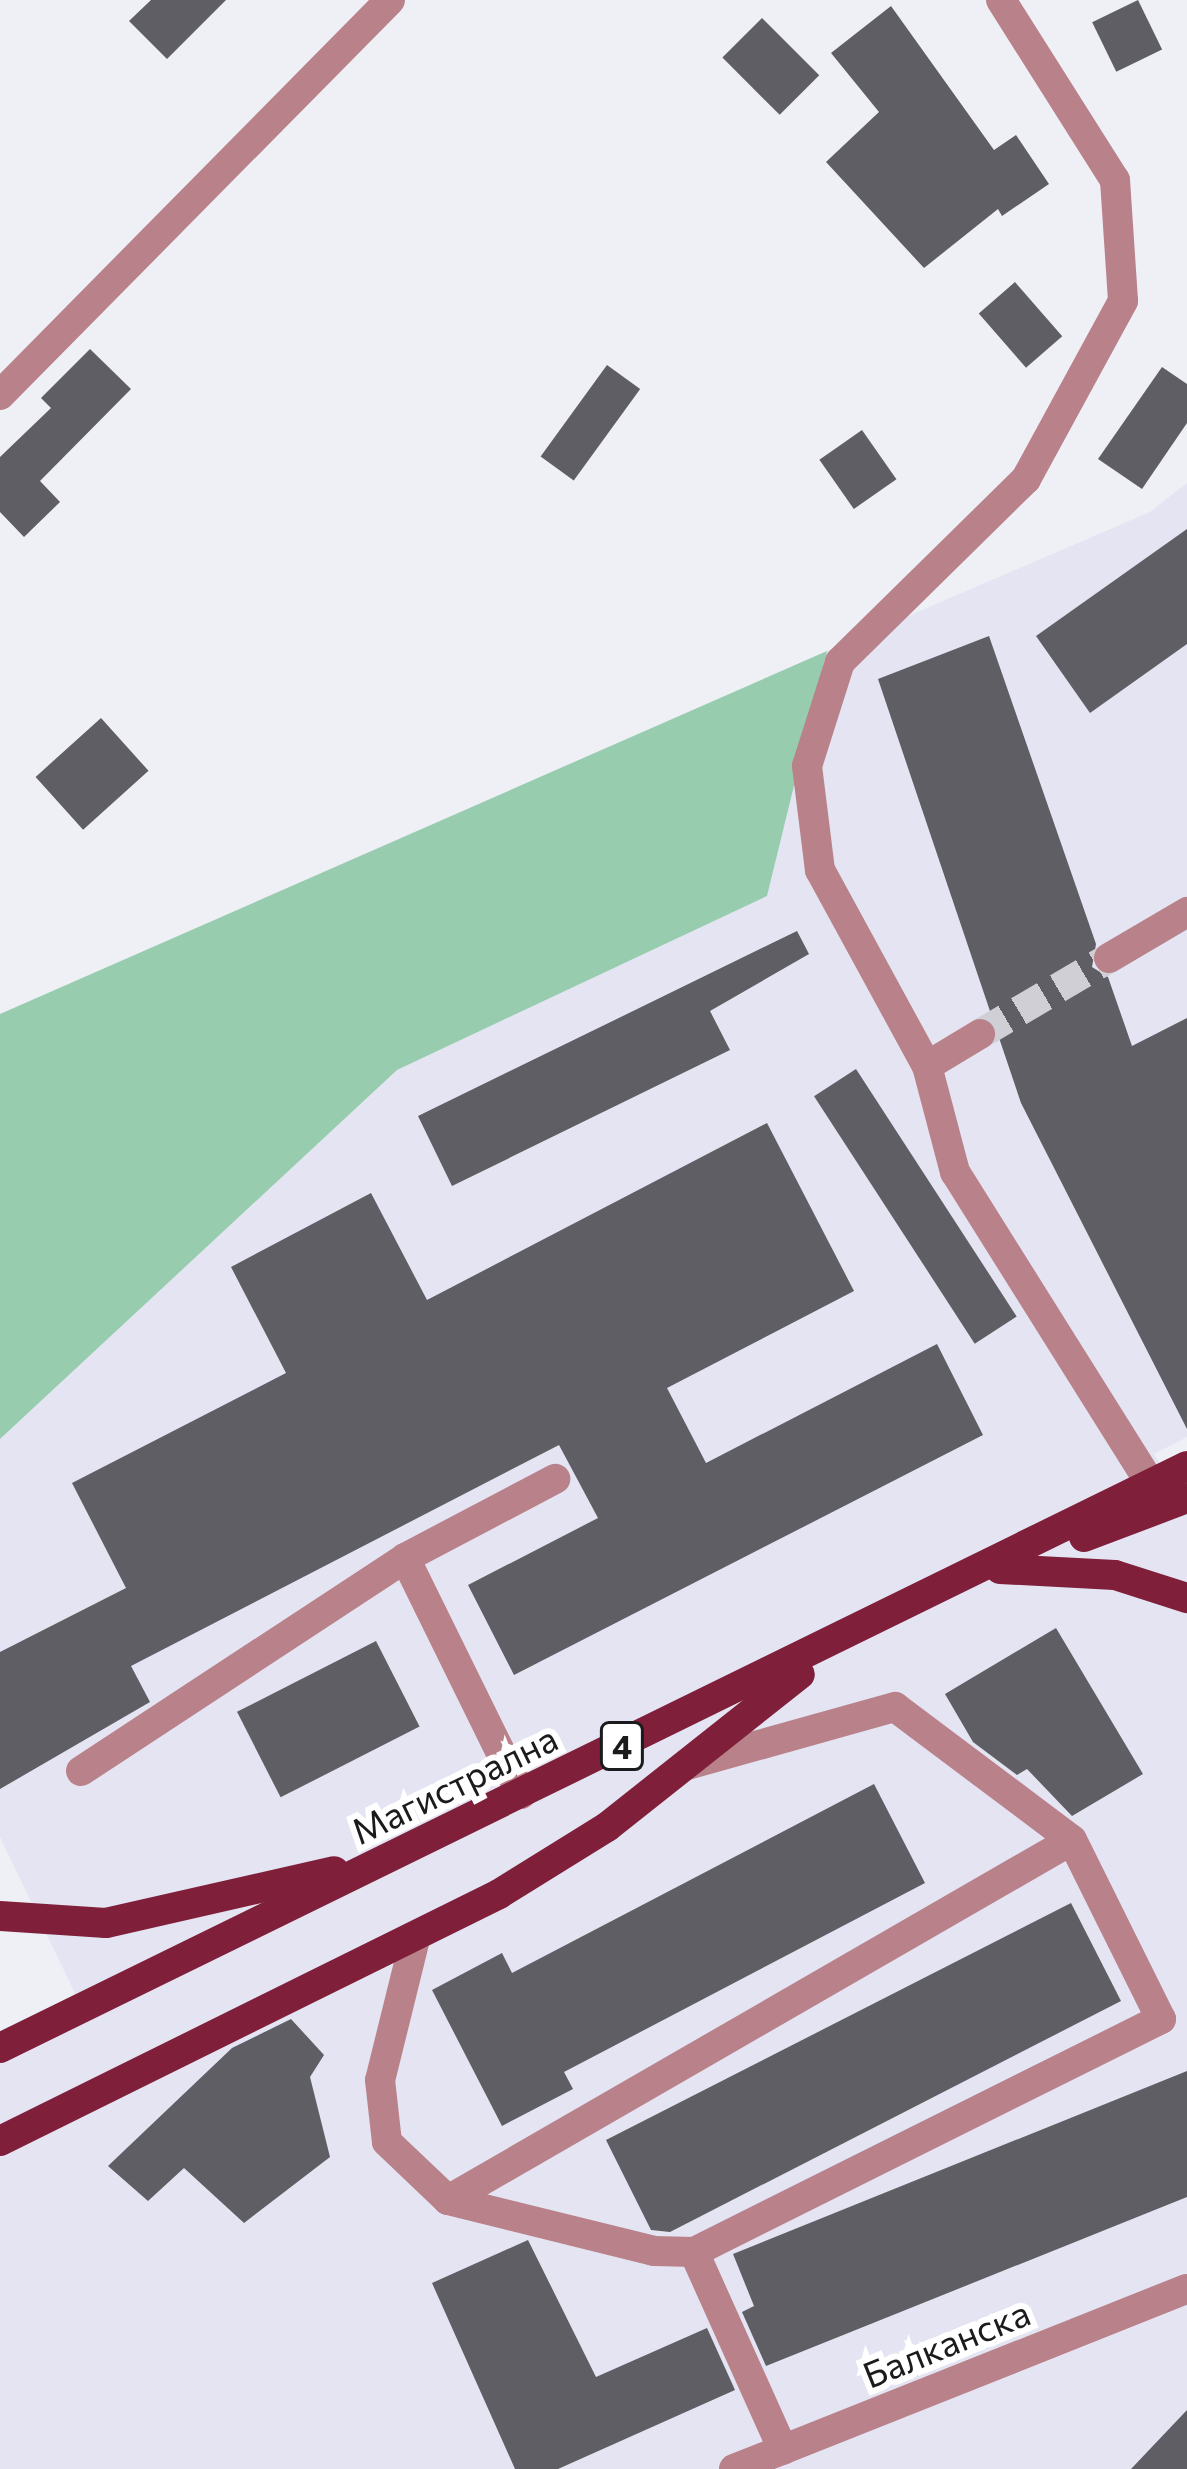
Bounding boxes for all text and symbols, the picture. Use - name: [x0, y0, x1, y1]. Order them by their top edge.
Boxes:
- street label: Магистрална: [344, 1716, 564, 1852]
- road number: 4: [598, 1719, 646, 1773]
- street label: Балканска: [856, 2290, 1036, 2396]

